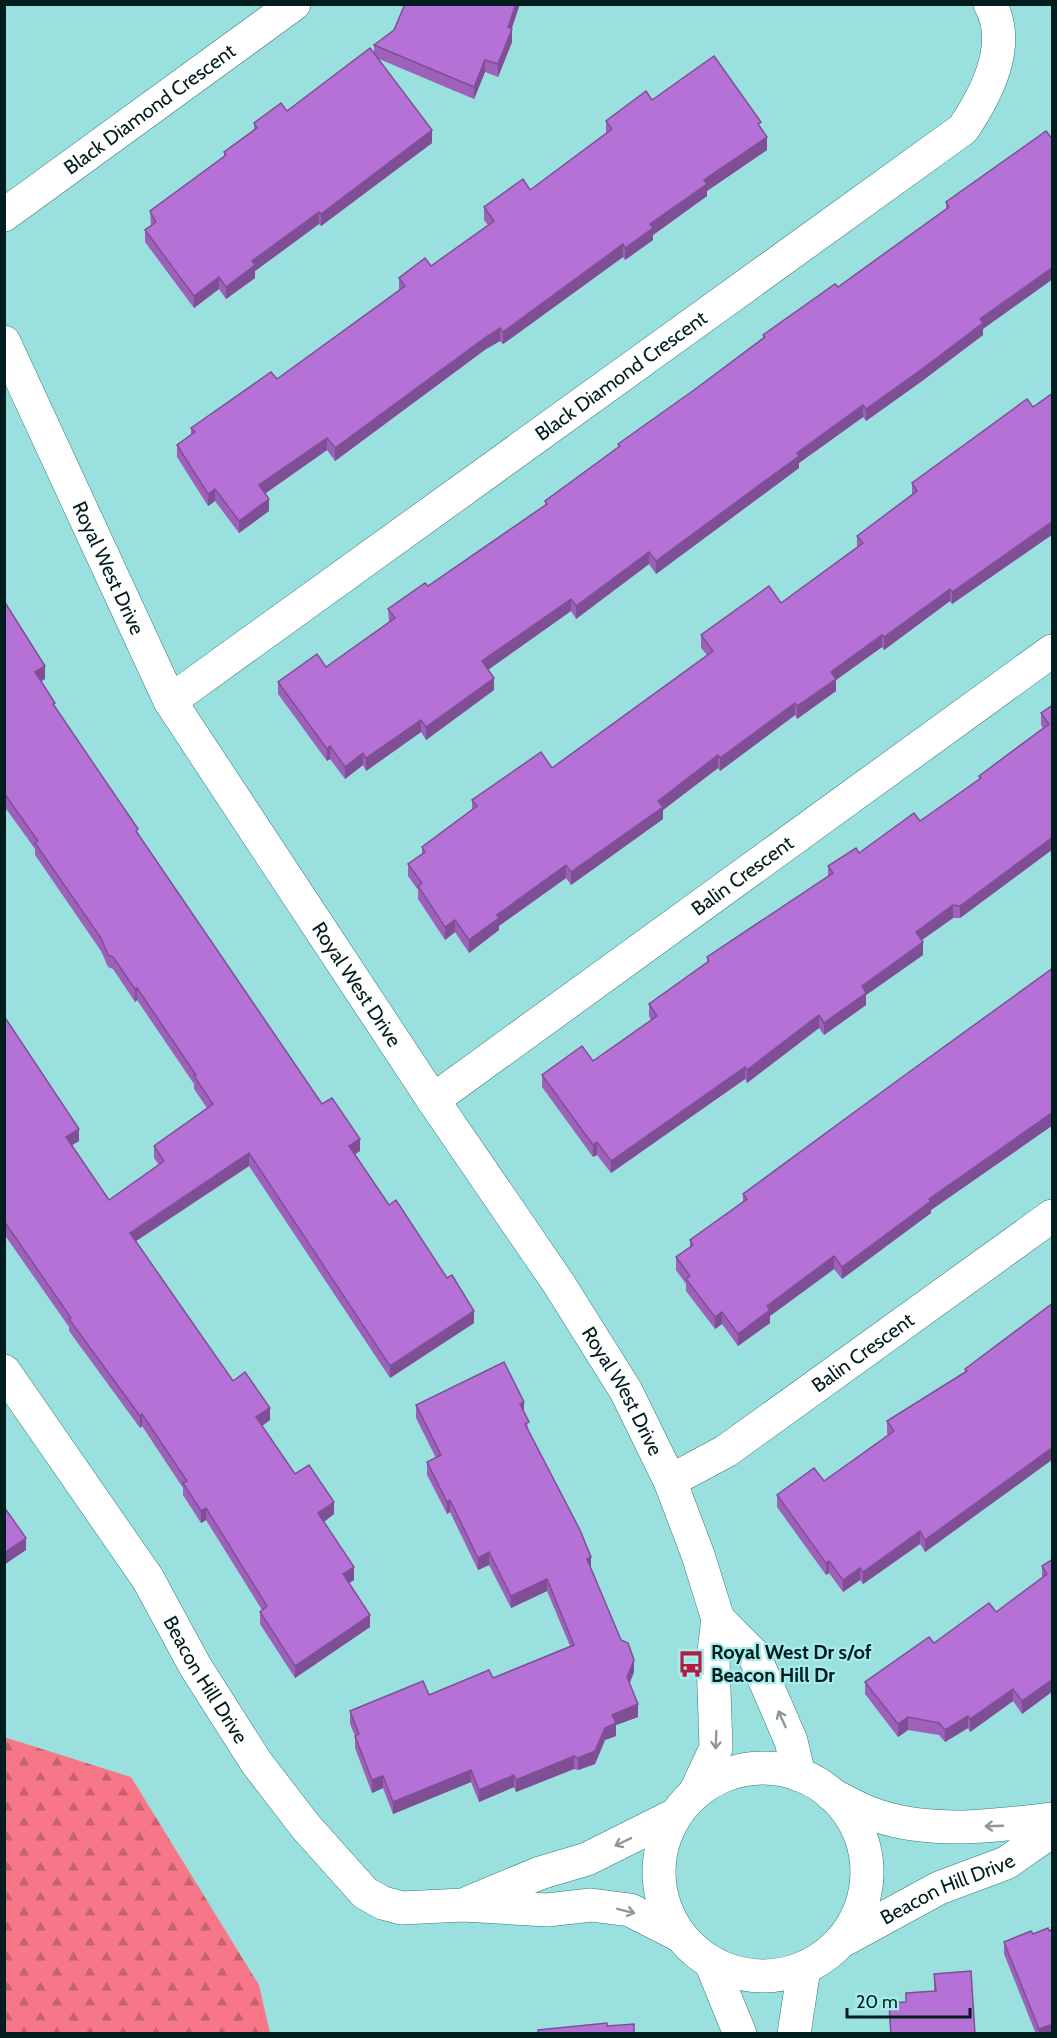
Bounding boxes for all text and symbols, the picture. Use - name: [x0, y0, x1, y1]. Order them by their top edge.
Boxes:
- street label: Black Diamond Crescent: [59, 39, 240, 179]
- street label: Black Diamond Crescent: [530, 306, 712, 446]
- street label: Royal West Drive: [67, 498, 150, 638]
- street label: Balin Crescent: [687, 831, 798, 921]
- street label: Royal West Drive: [307, 918, 407, 1051]
- street label: Balin Crescent: [807, 1308, 919, 1397]
- street label: Royal West Drive: [577, 1322, 668, 1460]
- street label: Beacon Hill Drive: [158, 1612, 253, 1748]
- place label: Royal West Dr s/of Beacon Hill Dr: [711, 1640, 872, 1687]
- bus stop icon: Royal West Dr s/of Beacon Hill Dr: [676, 1649, 706, 1679]
- one-way arrow: [775, 1710, 786, 1728]
- one-way arrow: [710, 1729, 721, 1749]
- one-way arrow: [985, 1820, 1005, 1831]
- one-way arrow: [615, 1836, 633, 1848]
- street label: Beacon Hill Drive: [876, 1849, 1019, 1930]
- one-way arrow: [616, 1905, 635, 1917]
- scale bar: [847, 1981, 970, 2019]
- text: 20 m: [856, 1991, 898, 2013]

